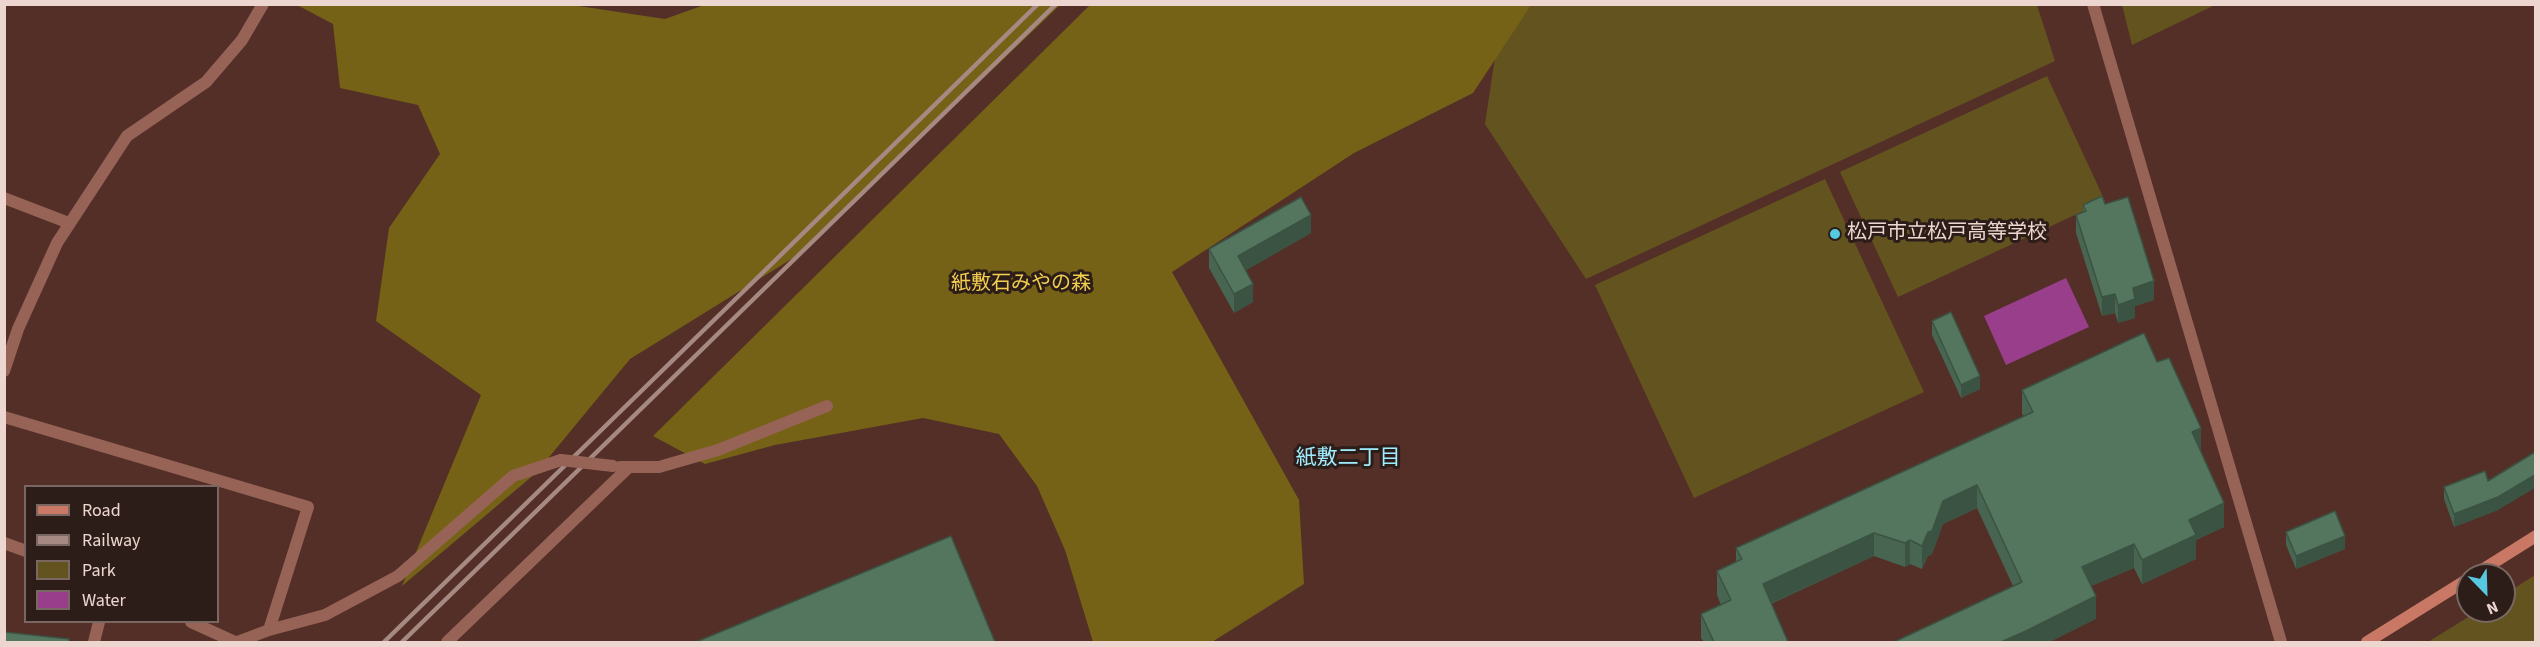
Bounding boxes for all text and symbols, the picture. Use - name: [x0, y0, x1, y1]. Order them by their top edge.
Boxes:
- place label: 松戸市立松戸高等学校: [1847, 222, 2047, 246]
- marker: 松戸市立松戸高等学校: [1828, 227, 1842, 241]
- park label: 紙敷石みやの森: [951, 273, 1091, 297]
- district label: 紙敷二丁目: [1296, 446, 1400, 472]
- legend: [24, 485, 219, 623]
- text: Road: [82, 498, 121, 523]
- text: Railway: [82, 528, 141, 553]
- text: Park: [82, 558, 116, 583]
- north arrow: [2456, 563, 2516, 623]
- text: Water: [82, 588, 126, 613]
- text: N: [2483, 596, 2501, 620]

